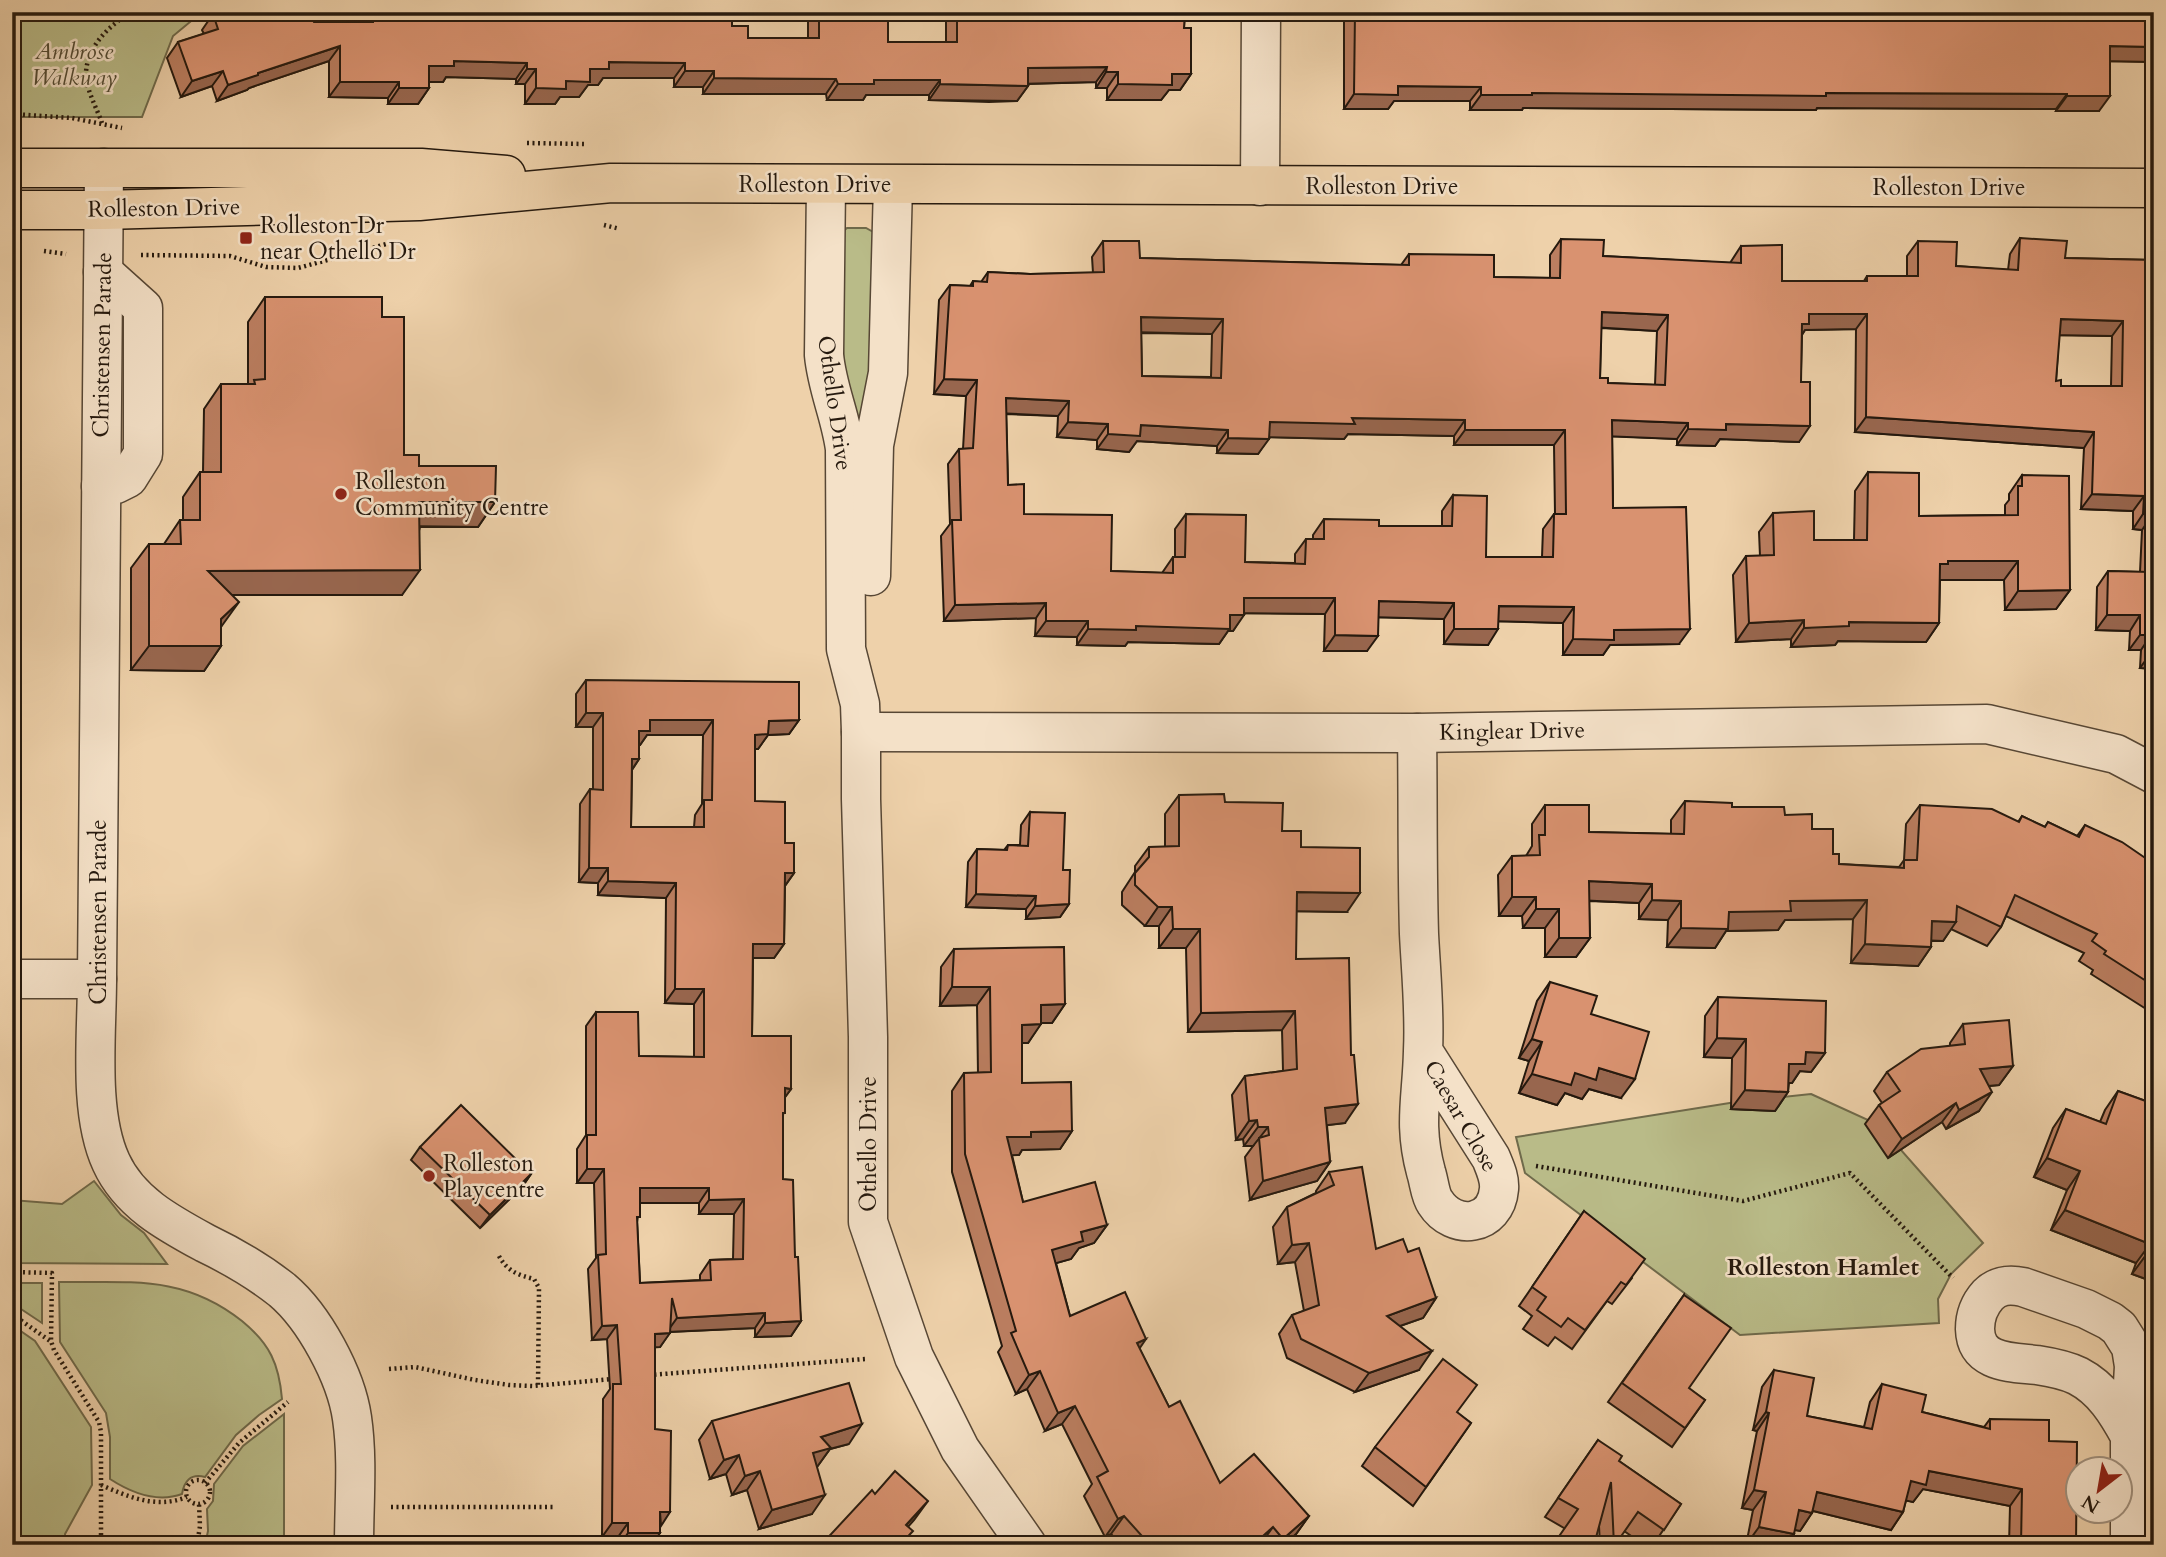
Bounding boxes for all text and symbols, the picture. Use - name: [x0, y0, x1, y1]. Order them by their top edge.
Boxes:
- park label: Ambrose Walkway: [31, 36, 117, 93]
- street label: Rolleston Drive: [739, 169, 891, 200]
- street label: Rolleston Drive: [1306, 171, 1458, 202]
- street label: Rolleston Drive: [1873, 172, 2025, 203]
- street label: Rolleston Drive: [87, 191, 241, 225]
- place label: Rolleston Dr near Othello Dr: [260, 210, 416, 267]
- marker: Rolleston Dr near Othello Dr: [238, 230, 254, 246]
- street label: Christensen Parade: [85, 252, 119, 438]
- street label: Othello Drive: [810, 333, 860, 473]
- place label: Rolleston Community Centre: [355, 466, 549, 523]
- marker: Rolleston Community Centre: [333, 486, 349, 502]
- street label: Kinglear Drive: [1439, 714, 1585, 748]
- street label: Christensen Parade: [83, 819, 114, 1005]
- street label: Caesar Close: [1417, 1054, 1505, 1178]
- street label: Othello Drive: [853, 1076, 884, 1212]
- place label: Rolleston Playcentre: [443, 1148, 545, 1205]
- marker: Rolleston Playcentre: [421, 1168, 437, 1184]
- district label: Rolleston Hamlet: [1727, 1251, 1920, 1284]
- north arrow: [2064, 1456, 2134, 1526]
- text: N: [2077, 1488, 2105, 1519]

